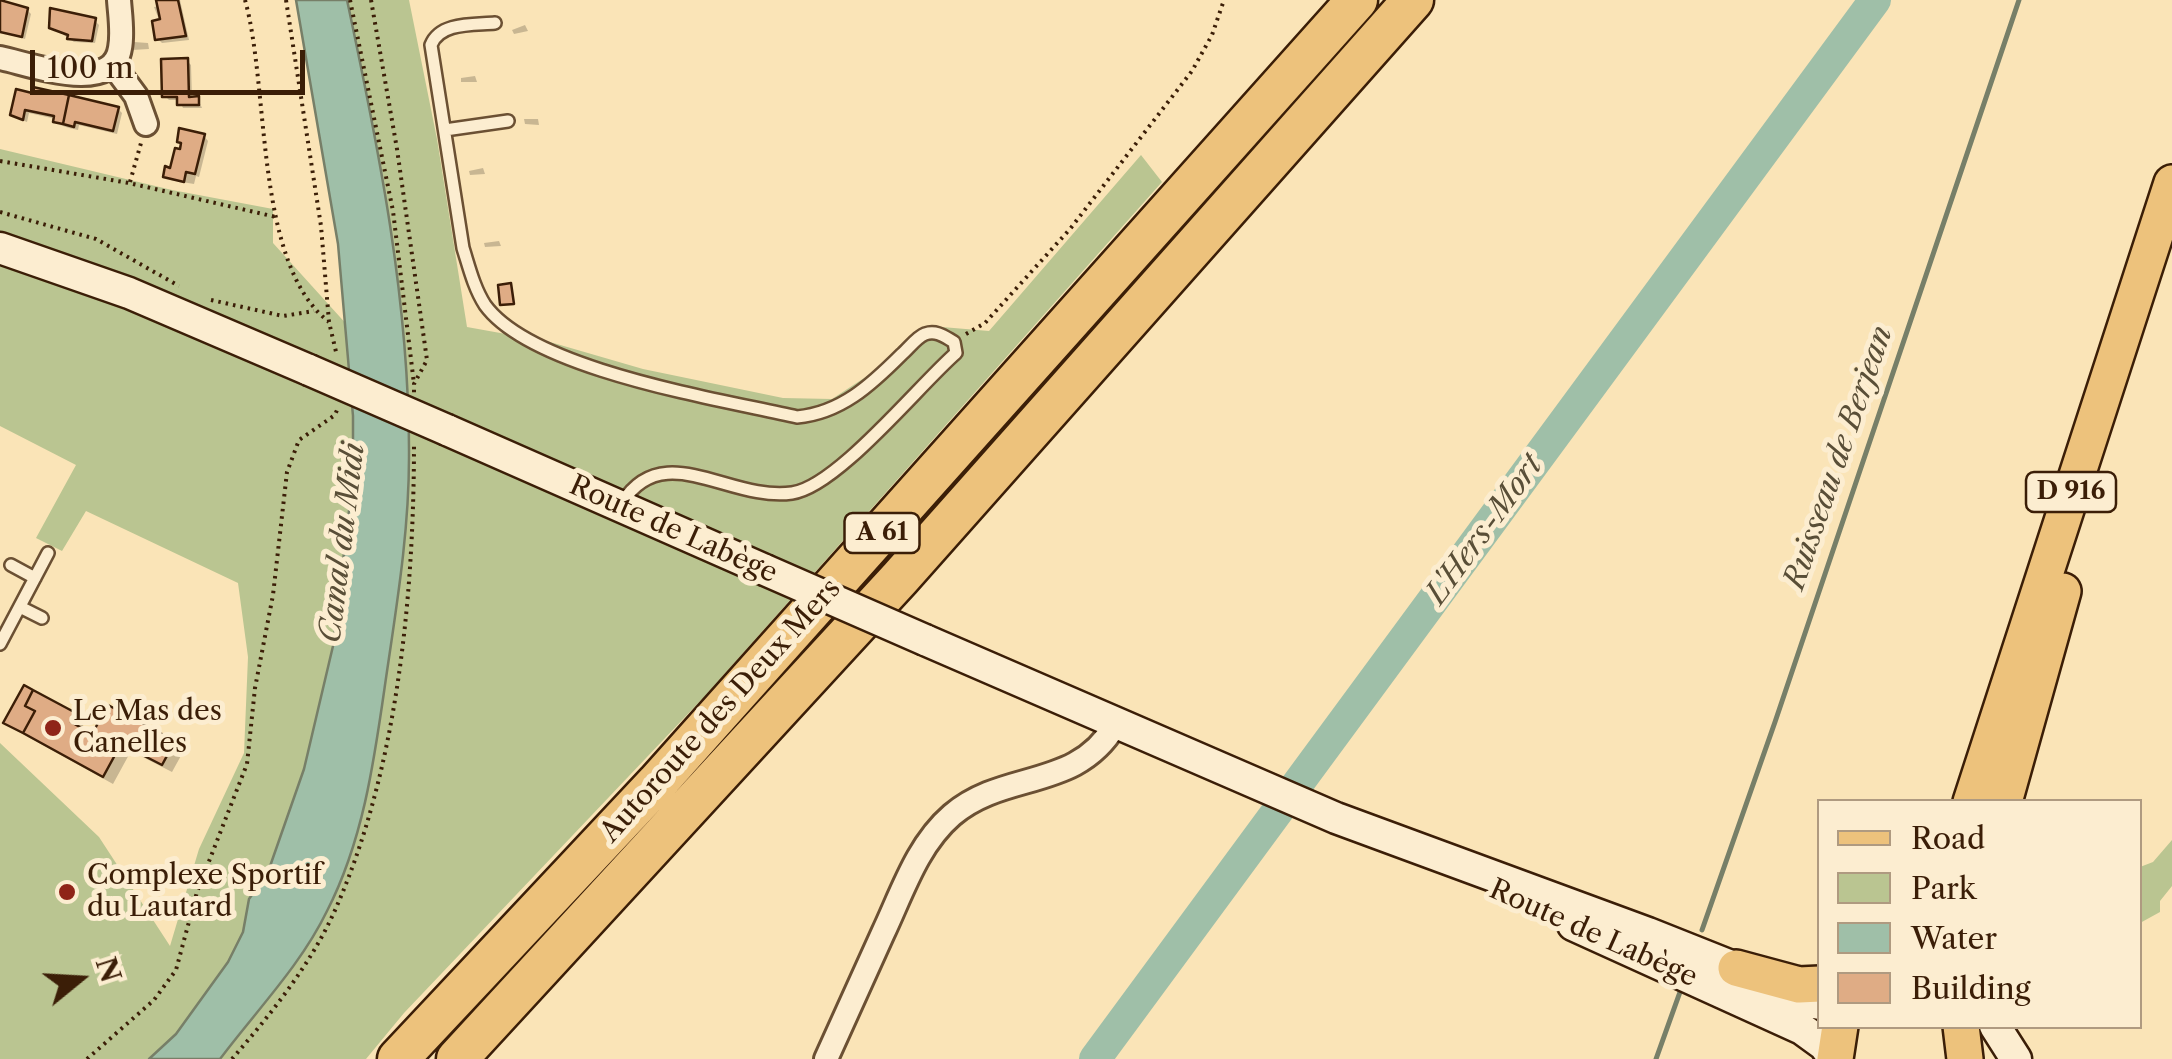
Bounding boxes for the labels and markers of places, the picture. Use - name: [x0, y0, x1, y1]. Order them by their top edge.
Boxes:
- place label: Le Mas des Canelles: [73, 695, 222, 761]
- marker: Le Mas des Canelles: [42, 717, 64, 739]
- place label: Complexe Sportif du Lautard: [87, 859, 322, 925]
- marker: Complexe Sportif du Lautard: [56, 881, 78, 903]

